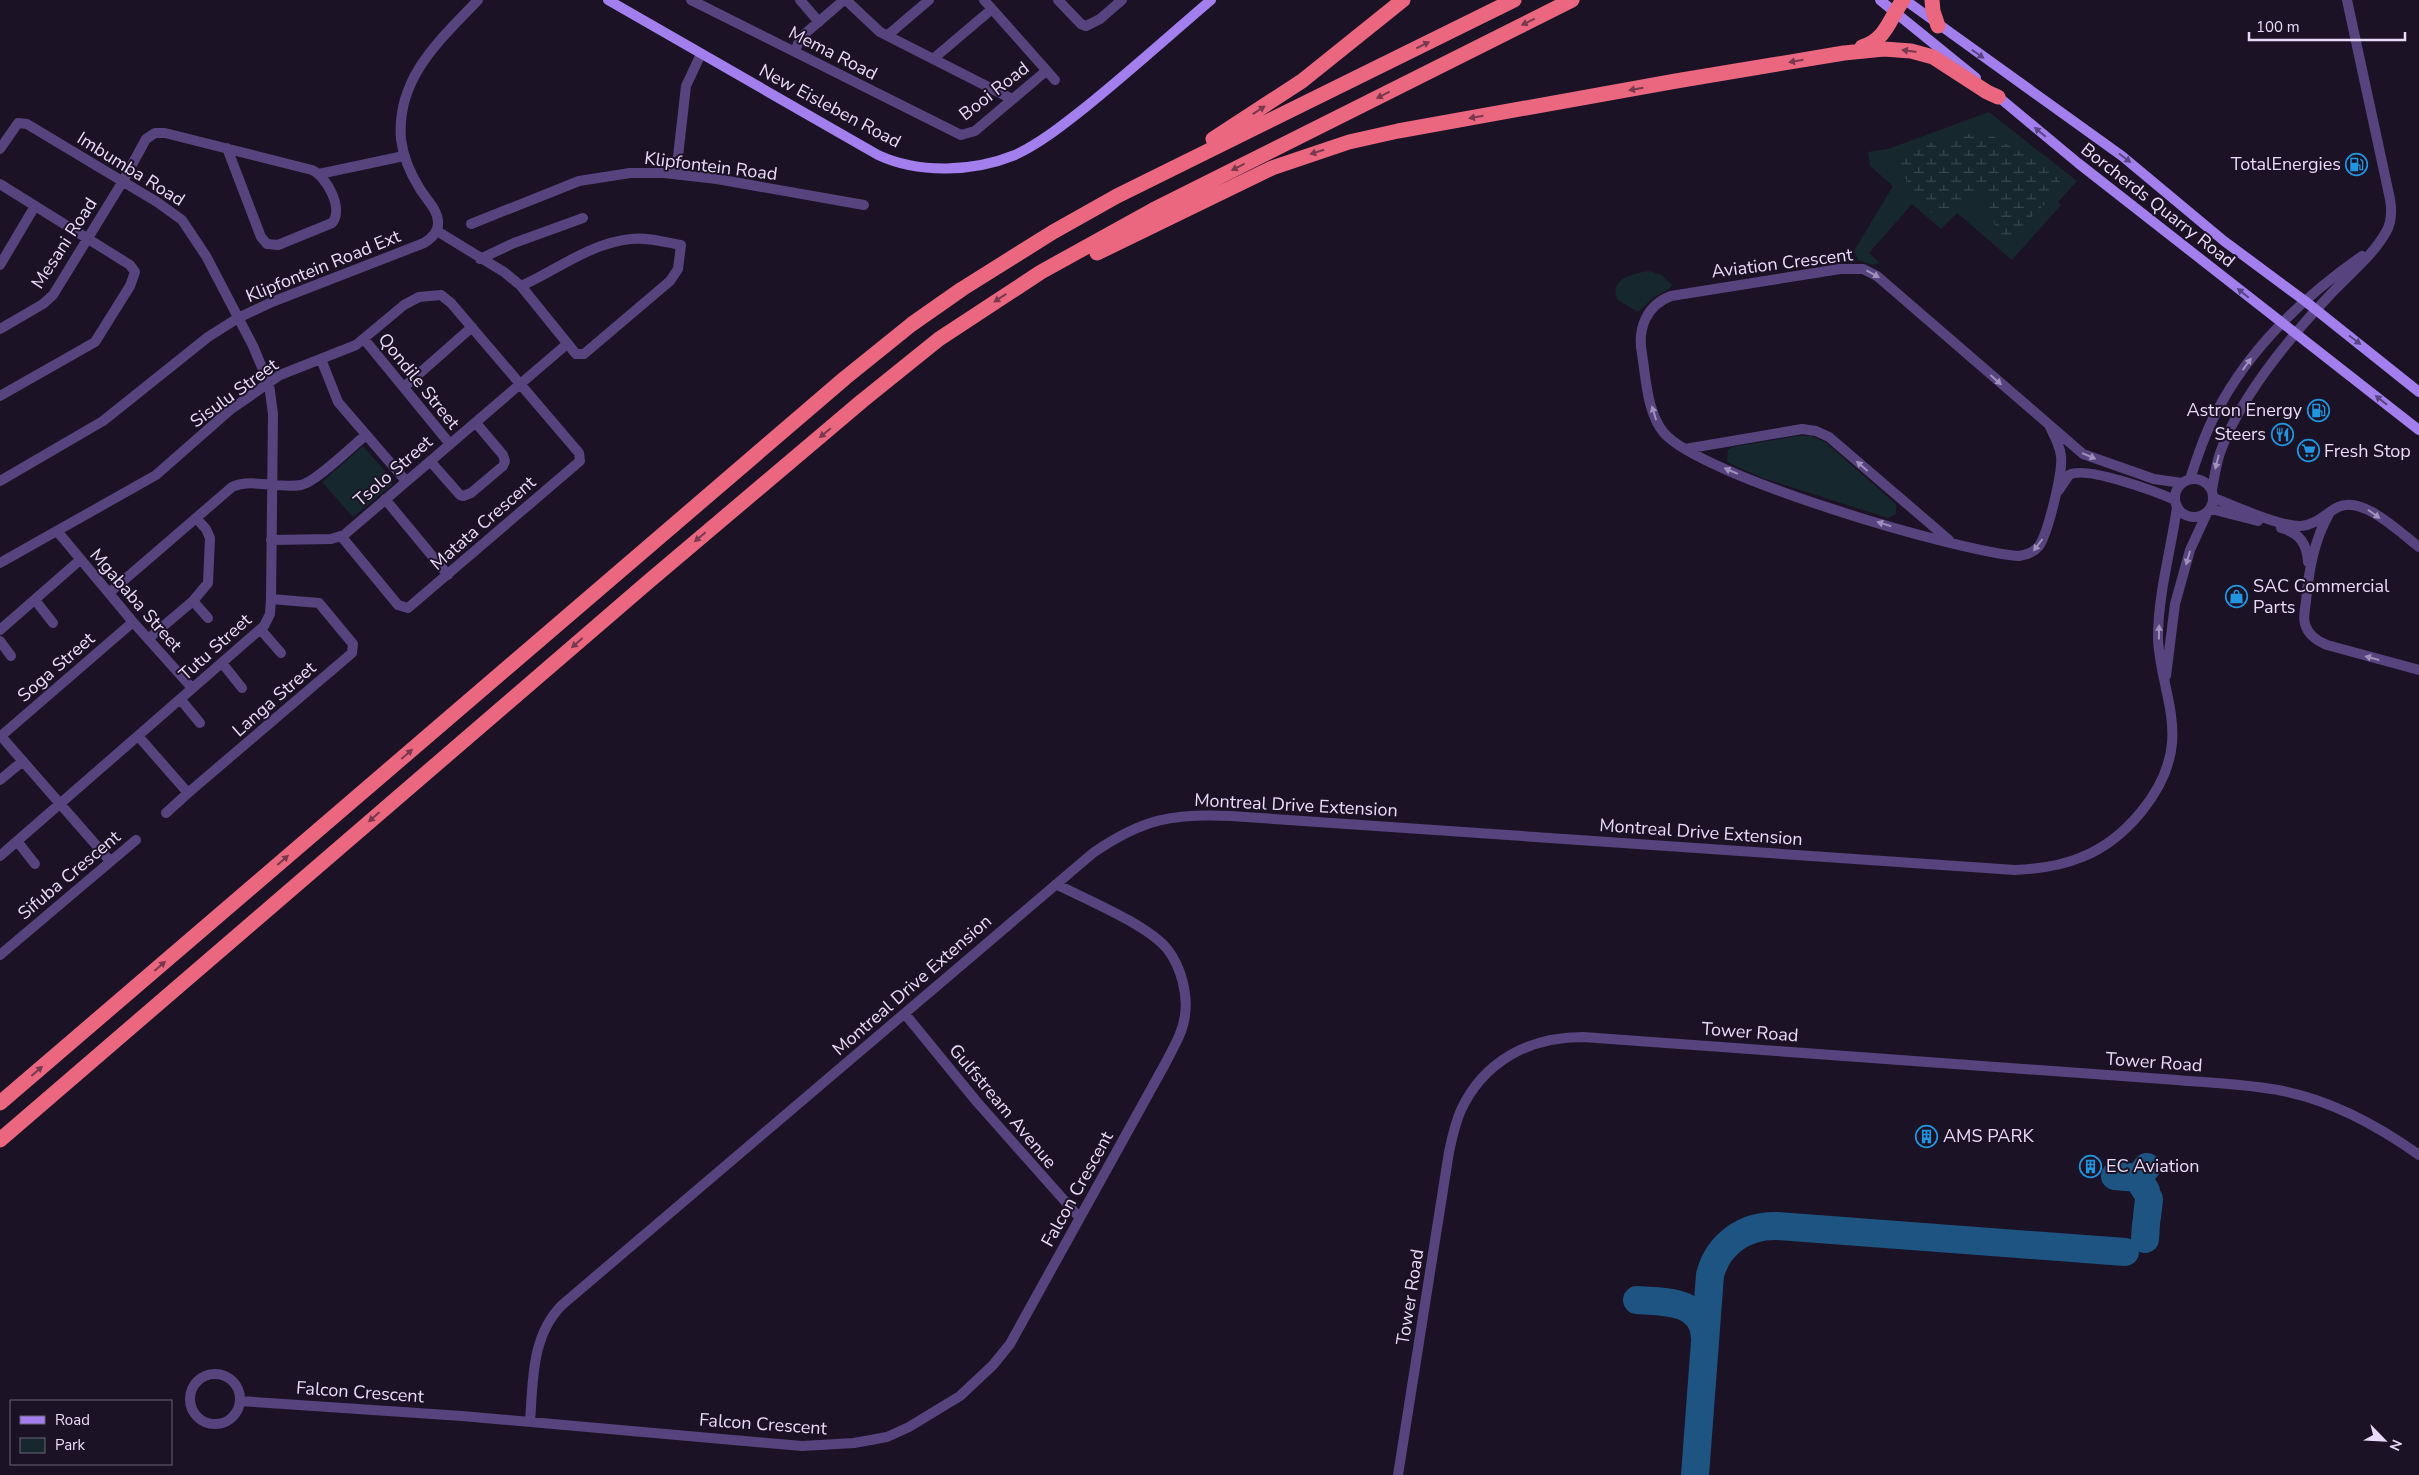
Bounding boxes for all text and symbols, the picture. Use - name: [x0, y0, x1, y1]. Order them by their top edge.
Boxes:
- scale bar: [2249, 10, 2405, 42]
- text: 100 m: [2256, 17, 2300, 37]
- one-way arrow: [1521, 18, 1535, 26]
- street label: Mema Road: [785, 20, 881, 86]
- one-way arrow: [1416, 41, 1430, 49]
- one-way arrow: [1901, 47, 1917, 55]
- one-way arrow: [1971, 49, 1985, 59]
- street label: Booi Road: [954, 56, 1034, 126]
- street label: New Eisleben Road: [755, 58, 905, 154]
- one-way arrow: [1788, 58, 1804, 66]
- one-way arrow: [1628, 85, 1644, 93]
- one-way arrow: [1376, 91, 1390, 99]
- one-way arrow: [1253, 105, 1266, 115]
- one-way arrow: [1467, 113, 1483, 121]
- street label: Imbumba Road: [73, 126, 189, 212]
- one-way arrow: [2034, 127, 2047, 138]
- street label: Borcherds Quarry Road: [2076, 137, 2240, 273]
- street label: Klipfontein Road: [643, 146, 779, 186]
- one-way arrow: [1310, 148, 1325, 156]
- place label: TotalEnergies: [2231, 152, 2341, 176]
- fuel station icon: TotalEnergies: [2345, 152, 2369, 176]
- one-way arrow: [2118, 153, 2132, 163]
- one-way arrow: [1230, 163, 1245, 171]
- street label: Mesani Road: [26, 193, 102, 293]
- street label: Klipfontein Road Ext: [242, 224, 404, 308]
- street label: Aviation Crescent: [1710, 242, 1855, 284]
- one-way arrow: [1865, 270, 1880, 278]
- one-way arrow: [2237, 287, 2250, 298]
- one-way arrow: [993, 294, 1007, 303]
- street label: Qondile Street: [373, 328, 466, 435]
- one-way arrow: [2348, 335, 2362, 345]
- street label: Sisulu Street: [185, 353, 283, 433]
- one-way arrow: [2242, 357, 2252, 371]
- one-way arrow: [1990, 374, 2003, 385]
- one-way arrow: [2374, 395, 2388, 405]
- place label: Astron Energy: [2187, 398, 2303, 422]
- fuel station icon: Astron Energy: [2306, 398, 2330, 422]
- one-way arrow: [1650, 405, 1658, 420]
- place label: Steers: [2215, 422, 2266, 446]
- restaurant icon: Steers: [2270, 422, 2294, 446]
- one-way arrow: [818, 427, 831, 438]
- street label: Tsolo Street: [348, 430, 438, 512]
- supermarket icon: Fresh Stop: [2296, 439, 2320, 463]
- place label: Fresh Stop: [2324, 439, 2411, 463]
- one-way arrow: [2082, 453, 2096, 461]
- one-way arrow: [2213, 455, 2221, 470]
- one-way arrow: [1856, 460, 1868, 472]
- one-way arrow: [1724, 466, 1738, 474]
- street label: Matata Crescent: [425, 470, 541, 575]
- one-way arrow: [2367, 509, 2381, 519]
- one-way arrow: [1877, 519, 1892, 527]
- one-way arrow: [694, 532, 707, 543]
- one-way arrow: [2033, 538, 2043, 551]
- street label: Mgababa Street: [85, 543, 188, 657]
- one-way arrow: [2183, 550, 2191, 565]
- place label: SAC Commercial Parts: [2253, 574, 2390, 619]
- shop icon: SAC Commercial Parts: [2225, 584, 2249, 608]
- street label: Tutu Street: [174, 608, 257, 686]
- one-way arrow: [2155, 623, 2163, 639]
- street label: Soga Street: [12, 626, 100, 707]
- one-way arrow: [571, 637, 584, 648]
- one-way arrow: [2364, 653, 2379, 661]
- street label: Langa Street: [227, 656, 321, 742]
- one-way arrow: [400, 748, 413, 759]
- street label: Montreal Drive Extension: [1194, 788, 1398, 822]
- one-way arrow: [368, 812, 381, 823]
- street label: Montreal Drive Extension: [1599, 813, 1803, 851]
- street label: Sifuba Crescent: [13, 825, 126, 925]
- one-way arrow: [277, 854, 290, 865]
- street label: Montreal Drive Extension: [827, 909, 997, 1061]
- one-way arrow: [153, 960, 166, 971]
- street label: Tower Road: [1701, 1017, 1799, 1047]
- street label: Gulfstream Avenue: [944, 1039, 1062, 1173]
- street label: Tower Road: [2105, 1047, 2203, 1077]
- one-way arrow: [30, 1066, 43, 1077]
- building icon: AMS PARK: [1915, 1124, 1939, 1148]
- place label: AMS PARK: [1943, 1124, 2034, 1148]
- street label: Falcon Crescent: [1035, 1127, 1119, 1251]
- building icon: EC Aviation: [2078, 1154, 2102, 1178]
- place label: EC Aviation: [2106, 1154, 2200, 1178]
- street label: Tower Road: [1391, 1247, 1429, 1347]
- street label: Falcon Crescent: [295, 1376, 425, 1408]
- legend: [10, 1400, 172, 1465]
- street label: Falcon Crescent: [698, 1408, 828, 1440]
- text: Road: [55, 1410, 90, 1430]
- north arrow: [2359, 1415, 2409, 1465]
- text: Park: [55, 1435, 85, 1455]
- text: N: [2385, 1436, 2406, 1454]

